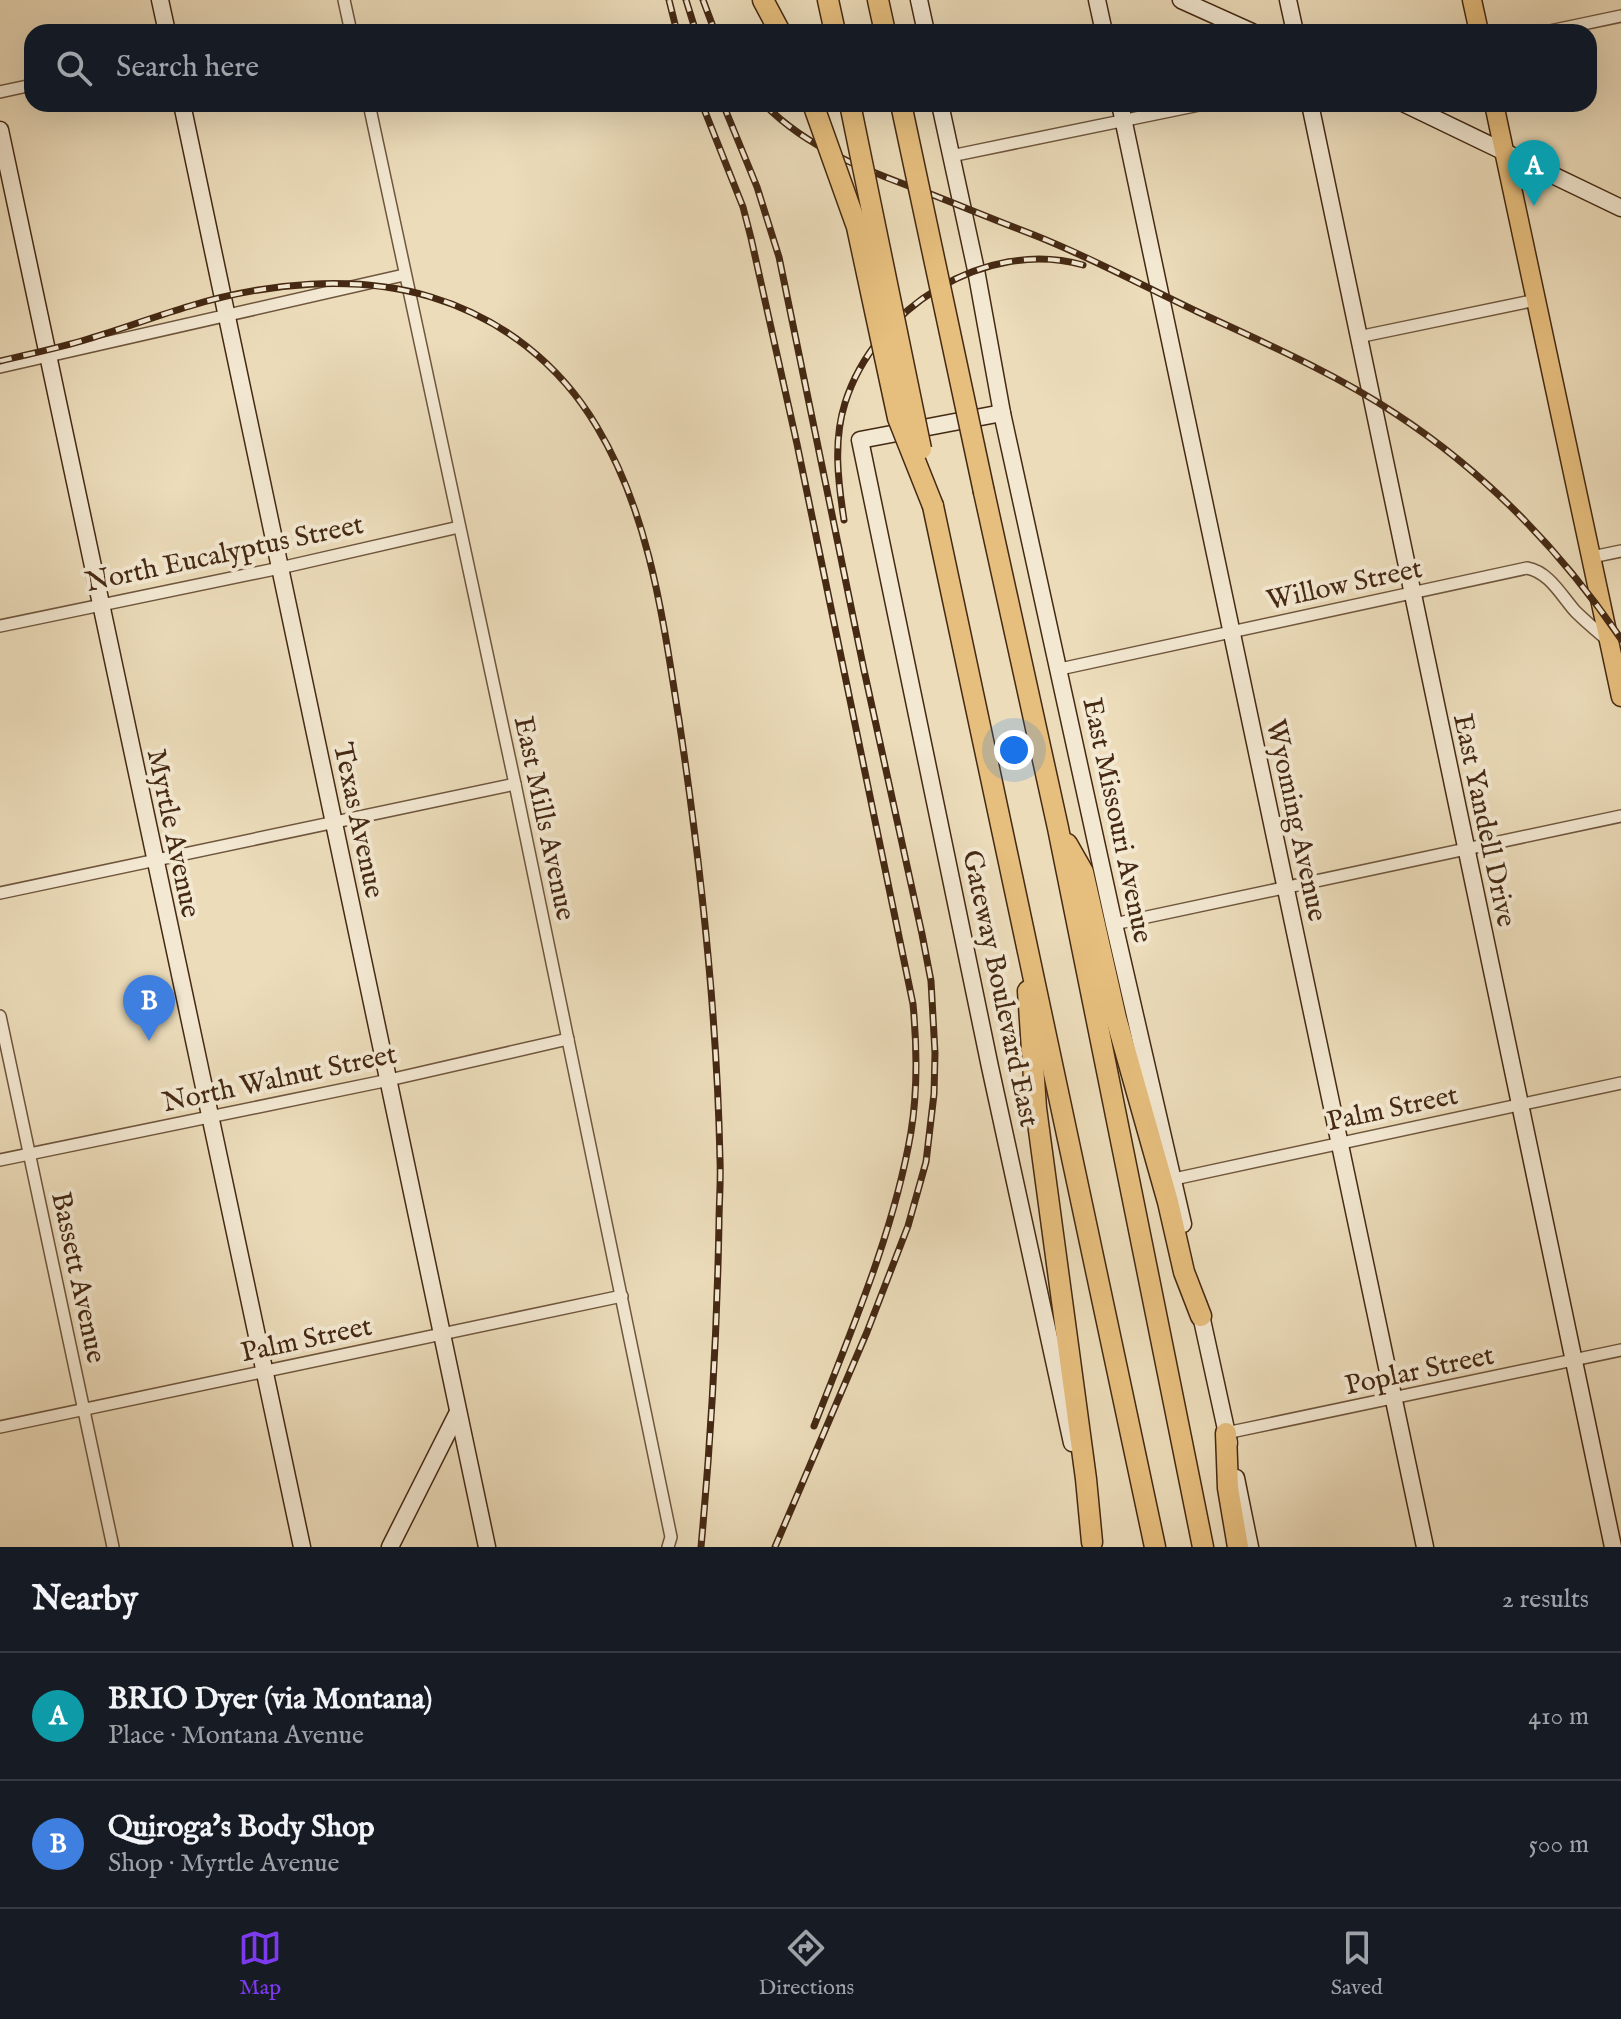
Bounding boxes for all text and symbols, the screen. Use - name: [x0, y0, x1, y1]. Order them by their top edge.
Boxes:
- search box: [24, 24, 1597, 112]
- icon: search: [52, 46, 96, 90]
- text: Search here: [116, 49, 259, 87]
- pin: A: [1508, 140, 1560, 206]
- street label: North Eucalyptus Street: [82, 508, 367, 601]
- street label: Willow Street: [1263, 552, 1426, 619]
- street label: East Missouri Avenue: [1073, 695, 1160, 946]
- street label: East Yandell Drive: [1444, 711, 1523, 930]
- street label: East Mills Avenue: [505, 713, 582, 924]
- street label: Wyoming Avenue: [1257, 716, 1334, 925]
- your location: [994, 730, 1034, 770]
- street label: Texas Avenue: [324, 740, 391, 902]
- street label: Myrtle Avenue: [138, 746, 208, 921]
- street label: Gateway Boulevard East: [953, 847, 1046, 1130]
- pin: B: [123, 975, 175, 1041]
- street label: North Walnut Street: [159, 1037, 400, 1121]
- street label: Palm Street: [1324, 1078, 1462, 1140]
- street label: Bassett Avenue: [42, 1189, 113, 1366]
- street label: Palm Street: [238, 1309, 376, 1371]
- street label: Poplar Street: [1342, 1338, 1498, 1404]
- text: Nearby: [32, 1578, 138, 1621]
- text: 2 results: [1502, 1583, 1589, 1616]
- text: BRIO Dyer (via Montana): [108, 1681, 432, 1719]
- text: A: [49, 1700, 67, 1733]
- text: 410 m: [1528, 1700, 1589, 1733]
- text: Place · Montana Avenue: [108, 1719, 364, 1752]
- text: Quiroga's Body Shop: [108, 1809, 375, 1847]
- text: B: [49, 1828, 67, 1861]
- text: 500 m: [1528, 1828, 1589, 1861]
- text: Shop · Myrtle Avenue: [108, 1847, 339, 1880]
- tab: Map: [238, 1926, 282, 2002]
- tab: Directions: [759, 1926, 854, 2002]
- tab: Saved: [1331, 1926, 1383, 2002]

